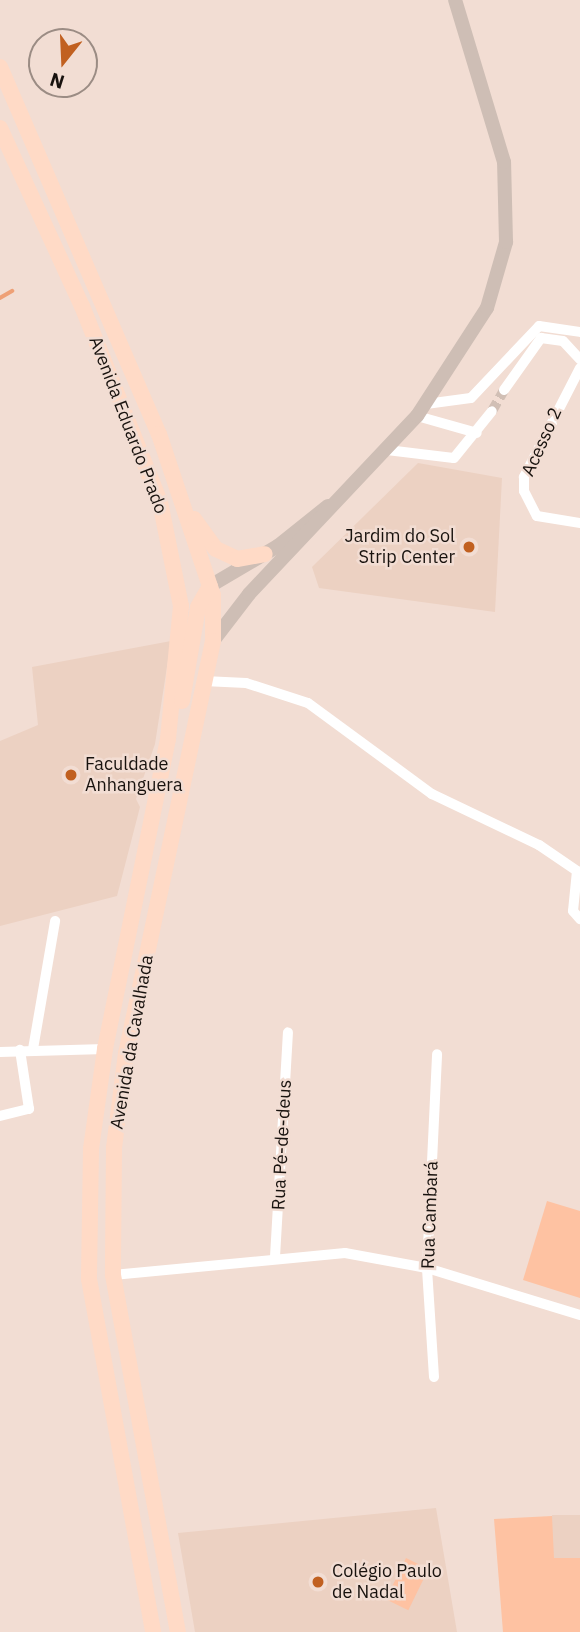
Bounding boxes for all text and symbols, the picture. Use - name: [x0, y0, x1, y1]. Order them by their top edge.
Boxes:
- north arrow: [28, 28, 98, 98]
- text: N: [47, 68, 67, 95]
- street label: Avenida Eduardo Prado: [84, 333, 172, 517]
- street label: Acesso 2: [517, 404, 567, 480]
- place label: Jardim do Sol Strip Center: [345, 526, 455, 568]
- marker: Jardim do Sol Strip Center: [461, 539, 477, 555]
- place label: Faculdade Anhanguera: [85, 754, 183, 796]
- marker: Faculdade Anhanguera: [63, 767, 79, 783]
- street label: Avenida da Cavalhada: [106, 953, 158, 1131]
- street label: Rua Pé-de-deus: [268, 1079, 296, 1211]
- street label: Rua Cambará: [417, 1161, 443, 1269]
- place label: Colégio Paulo de Nadal: [332, 1561, 442, 1604]
- marker: Colégio Paulo de Nadal: [310, 1574, 326, 1590]

